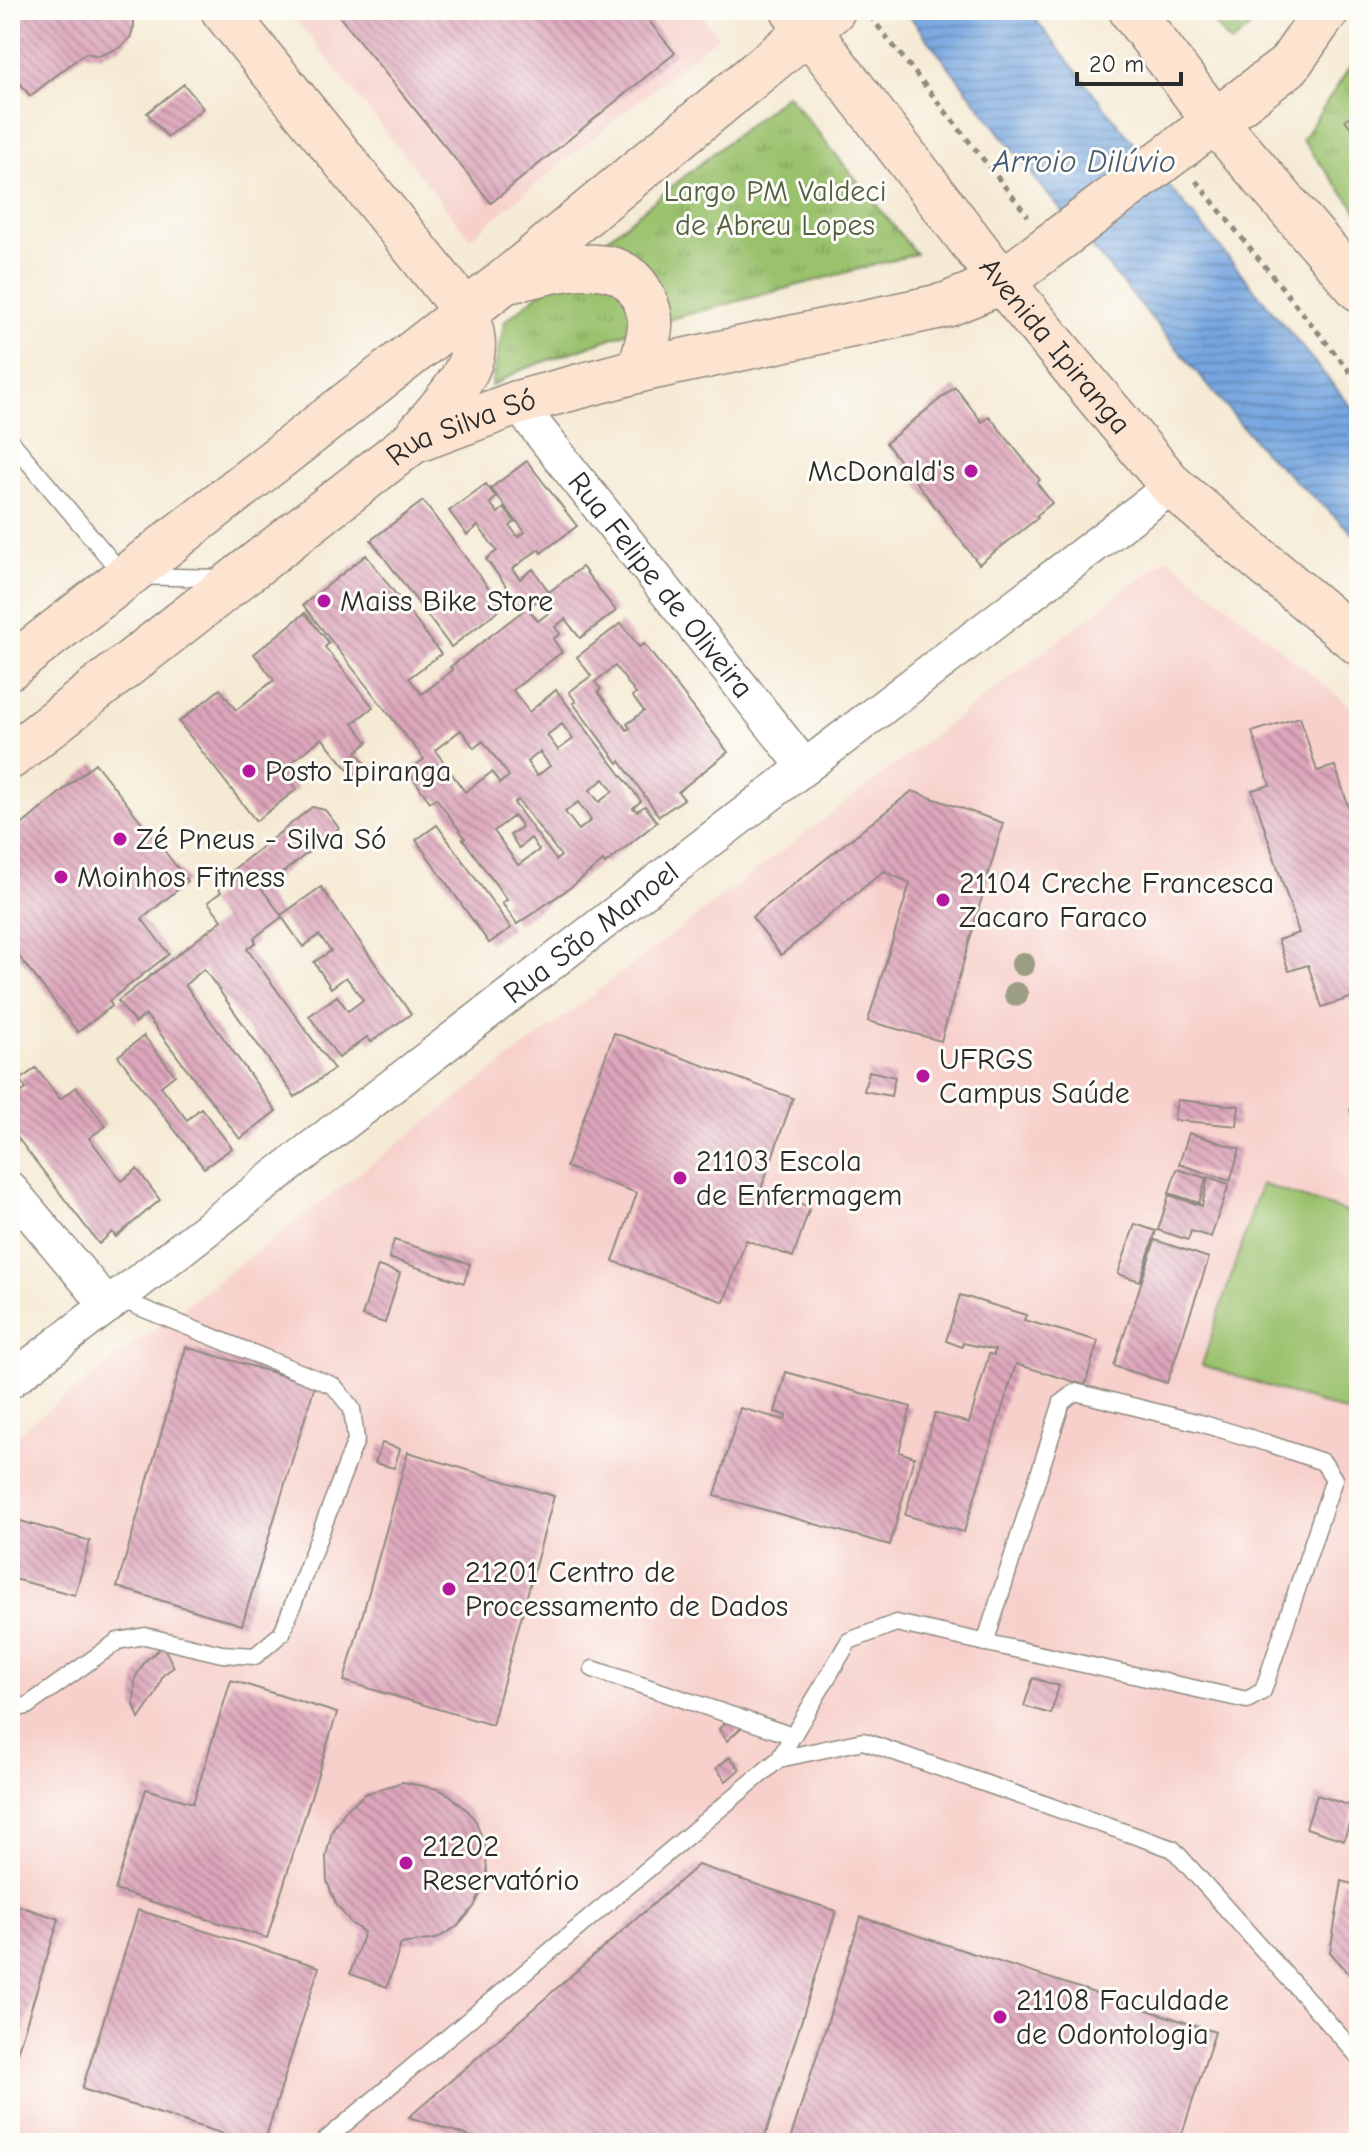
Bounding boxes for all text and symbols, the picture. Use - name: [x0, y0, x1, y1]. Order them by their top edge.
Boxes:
- scale bar: [1077, 36, 1181, 86]
- text: 20 m: [1089, 50, 1144, 78]
- water label: Arroio Dilúvio: [991, 143, 1176, 180]
- park label: Largo PM Valdeci de Abreu Lopes: [663, 174, 887, 243]
- street label: Avenida Ipiranga: [972, 251, 1138, 441]
- street label: Rua Silva Só: [379, 382, 540, 473]
- place label: McDonald's: [808, 454, 955, 489]
- marker: McDonald's: [962, 462, 980, 480]
- street label: Rua Felipe de Oliveira: [561, 465, 761, 705]
- place label: Maiss Bike Store: [340, 584, 553, 619]
- marker: Maiss Bike Store: [315, 592, 333, 610]
- place label: Posto Ipiranga: [265, 754, 452, 789]
- marker: Posto Ipiranga: [240, 762, 258, 780]
- place label: Zé Pneus - Silva Só: [136, 822, 387, 857]
- marker: Zé Pneus - Silva Só: [111, 830, 129, 848]
- street label: Rua São Manoel: [497, 854, 686, 1011]
- place label: Moinhos Fitness: [77, 860, 285, 895]
- place label: 21104 Creche Francesca Zacaro Faraco: [959, 866, 1274, 935]
- marker: Moinhos Fitness: [52, 868, 70, 886]
- marker: 21104 Creche Francesca Zacaro Faraco: [934, 891, 952, 909]
- place label: UFRGS Campus Saúde: [939, 1042, 1130, 1111]
- marker: UFRGS Campus Saúde: [914, 1067, 932, 1085]
- place label: 21103 Escola de Enfermagem: [696, 1144, 902, 1213]
- marker: 21103 Escola de Enfermagem: [671, 1169, 689, 1187]
- place label: 21201 Centro de Processamento de Dados: [465, 1555, 788, 1624]
- marker: 21201 Centro de Processamento de Dados: [440, 1580, 458, 1598]
- place label: 21202 Reservatório: [422, 1829, 579, 1898]
- marker: 21202 Reservatório: [397, 1854, 415, 1872]
- place label: 21108 Faculdade de Odontologia: [1016, 1983, 1229, 2052]
- marker: 21108 Faculdade de Odontologia: [991, 2008, 1009, 2026]

